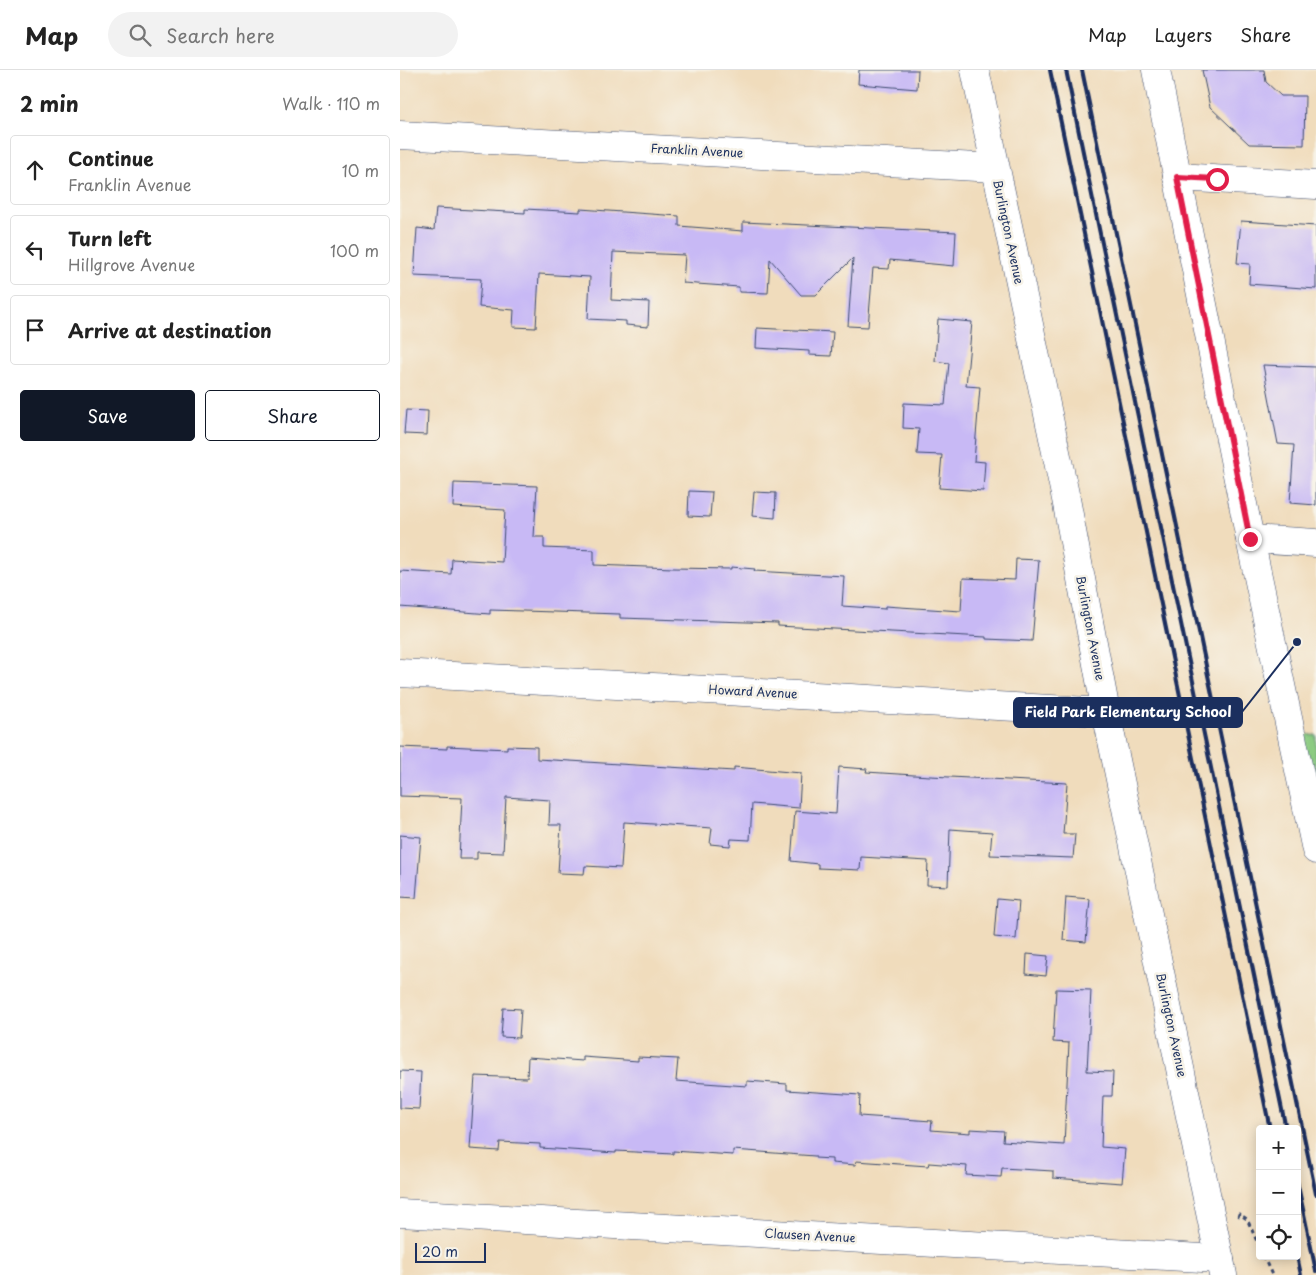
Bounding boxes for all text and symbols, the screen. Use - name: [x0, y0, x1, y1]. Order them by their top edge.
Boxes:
- search box: [108, 12, 458, 57]
- text: Map: [25, 17, 78, 53]
- icon: search: [126, 21, 154, 49]
- text: Search here: [166, 21, 275, 49]
- text: Map: [1088, 21, 1127, 48]
- text: Layers: [1155, 21, 1212, 48]
- text: Share: [1240, 21, 1291, 48]
- text: 2 min: [20, 87, 79, 119]
- text: Walk · 110 m: [282, 91, 380, 115]
- street label: Franklin Avenue: [650, 139, 744, 161]
- text: Continue: [68, 144, 154, 172]
- icon: ahead: [21, 156, 49, 184]
- text: 10 m: [342, 158, 379, 182]
- route start: [1206, 168, 1229, 191]
- text: Franklin Avenue: [68, 172, 192, 196]
- street label: Burlington Avenue: [989, 178, 1029, 286]
- text: Turn left: [68, 224, 152, 252]
- icon: left: [21, 236, 49, 264]
- text: 100 m: [330, 238, 379, 262]
- text: Hillgrove Avenue: [68, 252, 195, 276]
- icon: arrive: [21, 316, 49, 344]
- text: Arrive at destination: [68, 316, 272, 344]
- button: Save: [20, 390, 195, 441]
- button: Share: [205, 390, 380, 441]
- route end: [1239, 528, 1262, 551]
- street label: Burlington Avenue: [1072, 574, 1110, 682]
- street label: Howard Avenue: [708, 680, 799, 702]
- callout: Field Park Elementary School: [1014, 698, 1242, 727]
- text: Field Park Elementary School: [1025, 701, 1231, 722]
- street label: Burlington Avenue: [1152, 971, 1192, 1079]
- map controls: [1256, 1125, 1301, 1260]
- button: +: [1256, 1125, 1301, 1170]
- button: −: [1256, 1170, 1301, 1215]
- button: locate: [1256, 1215, 1301, 1260]
- street label: Clausen Avenue: [764, 1224, 856, 1246]
- scale bar: [415, 1240, 486, 1263]
- text: 20 m: [422, 1241, 458, 1262]

